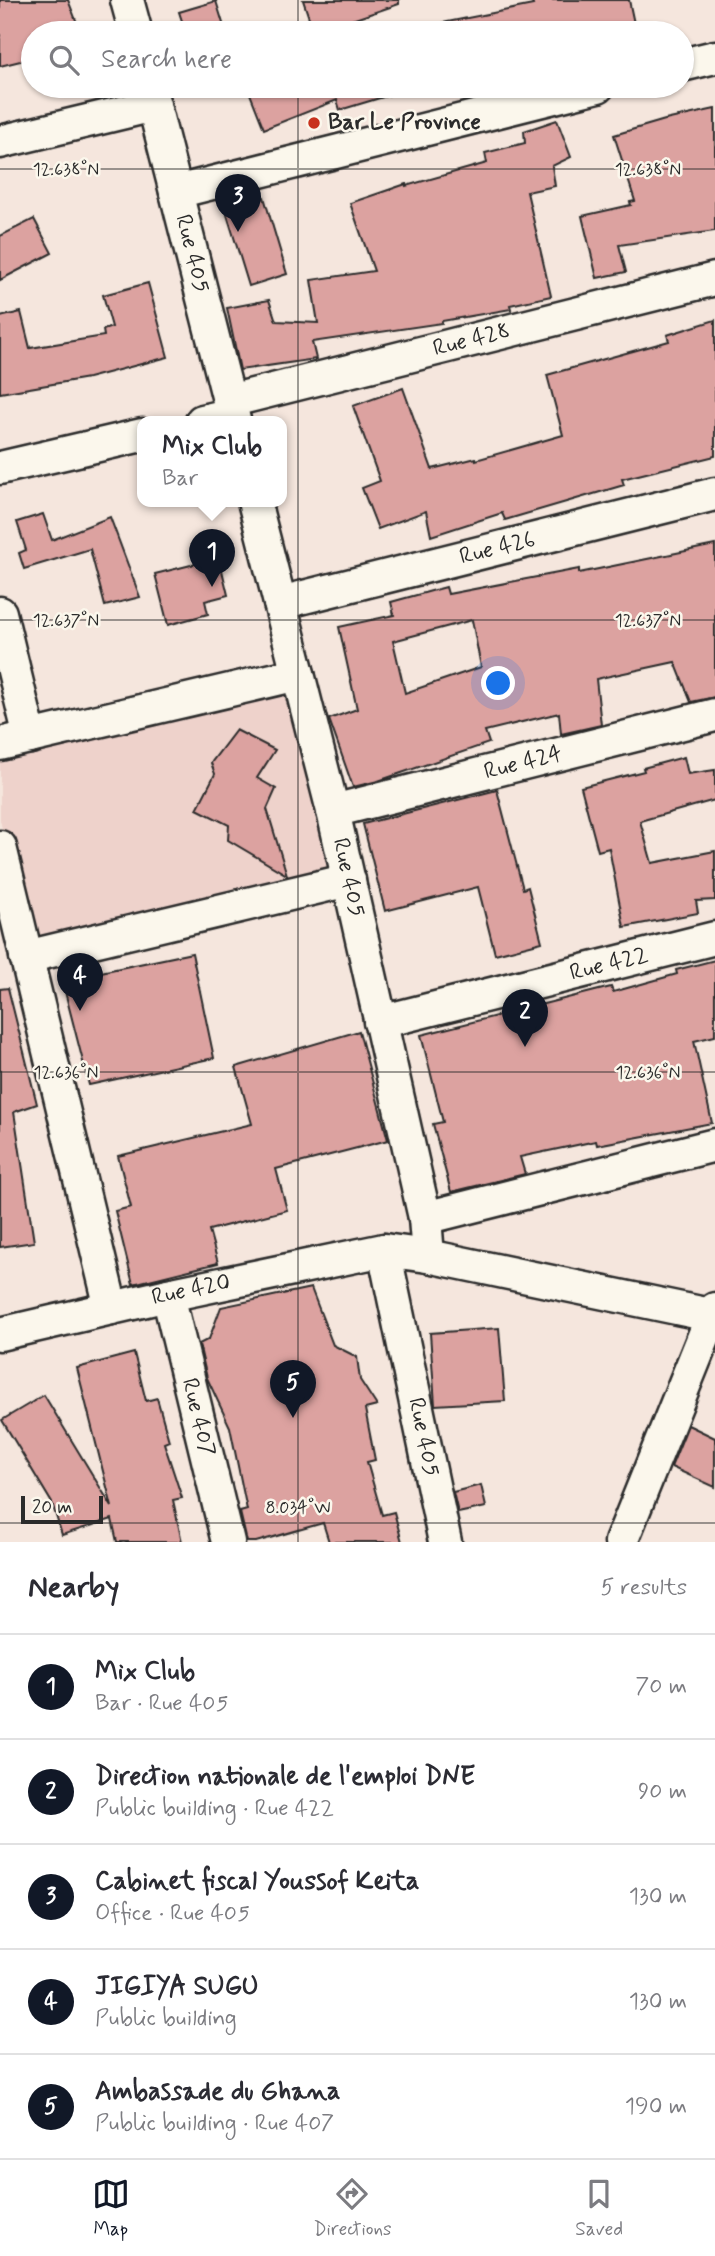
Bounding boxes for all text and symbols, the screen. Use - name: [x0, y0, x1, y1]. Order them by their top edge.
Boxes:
- search box: [21, 21, 694, 98]
- icon: search: [45, 41, 83, 79]
- text: Search here: [101, 43, 232, 77]
- place label: Bar Le Province: [328, 108, 481, 138]
- marker: Bar Le Province: [306, 115, 322, 131]
- text: 12.638°N: [33, 158, 99, 182]
- text: 12.638°N: [615, 158, 681, 182]
- pin: 3: [215, 174, 261, 232]
- street label: Rue 405: [167, 211, 216, 296]
- street label: Rue 428: [430, 316, 513, 364]
- popup: [137, 416, 287, 507]
- text: Mix Club: [162, 430, 262, 464]
- text: Bar: [162, 464, 198, 494]
- street label: Rue 426: [456, 525, 538, 572]
- pin: 1: [189, 529, 235, 587]
- text: 12.637°N: [33, 609, 99, 633]
- text: 12.637°N: [615, 609, 681, 633]
- your location: [481, 666, 515, 700]
- street label: Rue 424: [481, 739, 565, 787]
- street label: Rue 405: [325, 835, 371, 920]
- street label: Rue 422: [567, 940, 651, 989]
- pin: 4: [57, 953, 103, 1011]
- pin: 2: [502, 989, 548, 1047]
- text: 12.636°N: [33, 1061, 99, 1085]
- text: 12.636°N: [615, 1061, 681, 1085]
- street label: Rue 420: [149, 1267, 233, 1313]
- pin: 5: [270, 1360, 316, 1418]
- street label: Rue 407: [174, 1375, 222, 1460]
- street label: Rue 405: [400, 1395, 446, 1479]
- scale bar: [21, 1493, 103, 1525]
- text: 20 m: [32, 1495, 72, 1520]
- text: 8.034°W: [265, 1496, 331, 1520]
- text: Nearby: [28, 1568, 119, 1607]
- text: 5 results: [601, 1573, 687, 1603]
- text: Mix Club: [95, 1655, 195, 1689]
- text: 1: [46, 1672, 56, 1702]
- text: 70 m: [635, 1672, 687, 1702]
- text: Bar · Rue 405: [95, 1689, 228, 1719]
- text: Direction nationale de l'emploi DNE: [95, 1760, 475, 1794]
- text: 2: [45, 1777, 57, 1807]
- text: 90 m: [638, 1777, 687, 1807]
- text: Public building · Rue 422: [95, 1794, 334, 1824]
- text: Cabinet fiscal Youssof Keita: [95, 1865, 419, 1899]
- text: 3: [46, 1882, 56, 1912]
- text: 130 m: [629, 1882, 687, 1912]
- text: Office · Rue 405: [95, 1899, 250, 1929]
- text: JIGIYA SUGU: [95, 1970, 259, 2004]
- text: 4: [44, 1987, 58, 2017]
- text: 130 m: [629, 1987, 687, 2017]
- text: Public building: [95, 2004, 237, 2034]
- text: Ambassade du Ghana: [95, 2075, 340, 2109]
- text: 5: [44, 2092, 58, 2122]
- text: 190 m: [625, 2092, 687, 2122]
- text: Public building · Rue 407: [95, 2109, 334, 2139]
- tab: Map: [92, 2175, 130, 2242]
- tab: Directions: [313, 2175, 392, 2242]
- tab: Saved: [575, 2175, 623, 2242]

